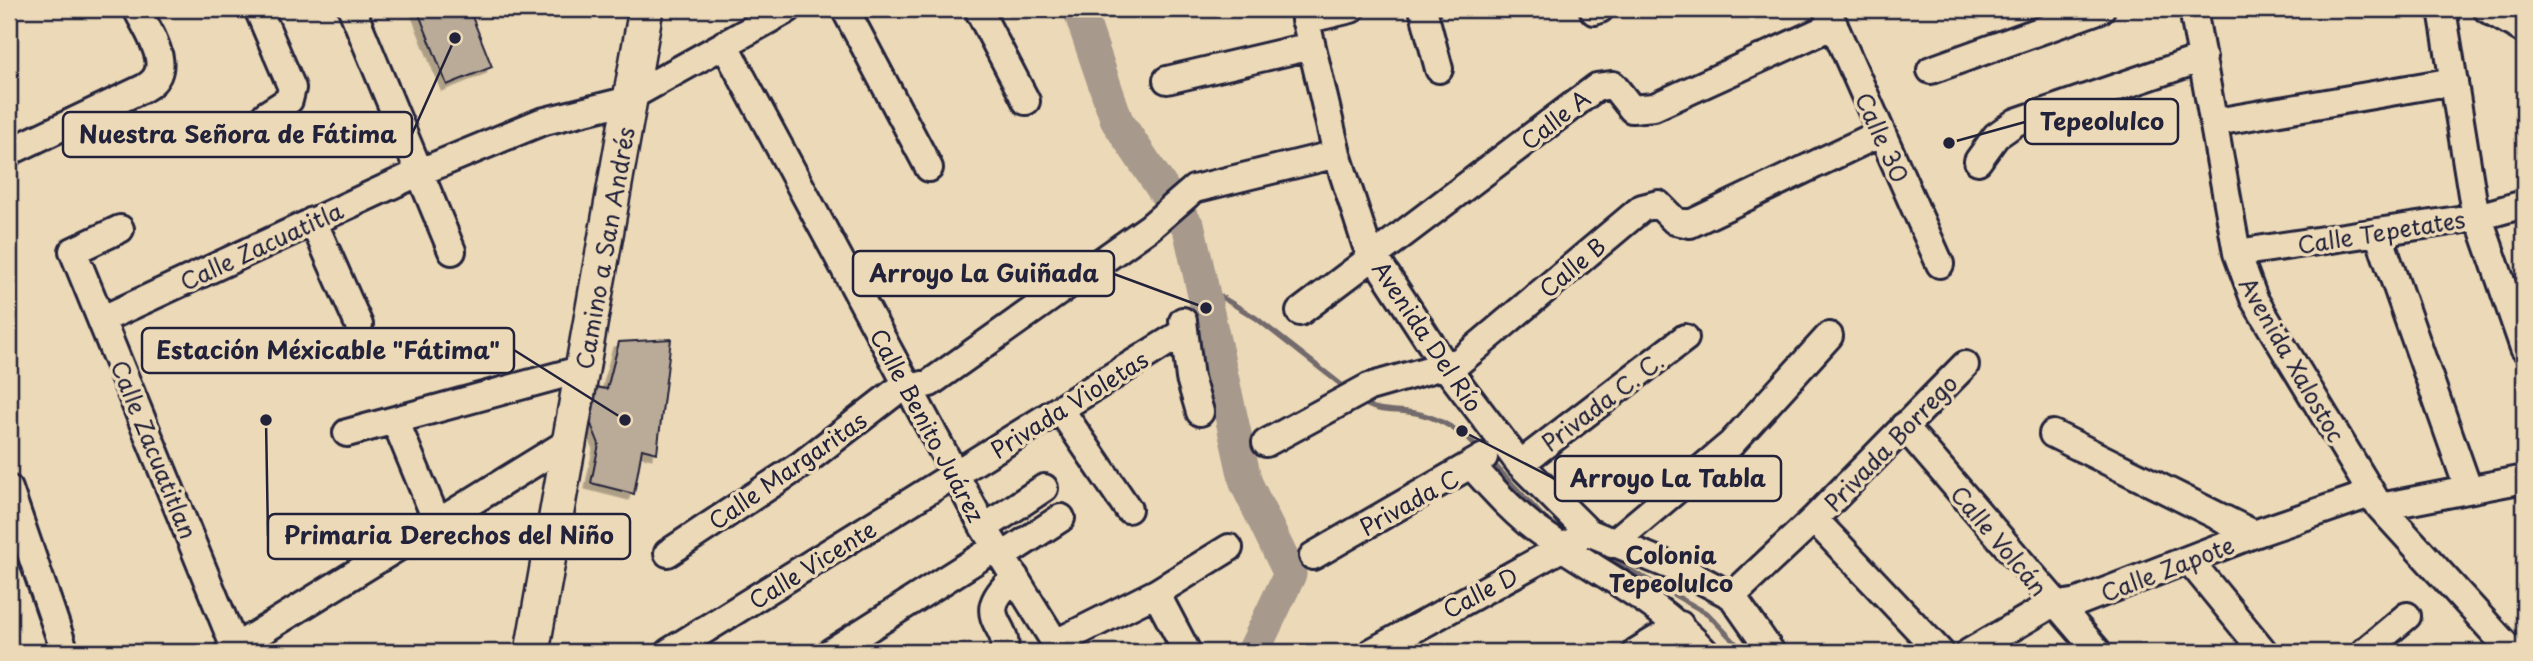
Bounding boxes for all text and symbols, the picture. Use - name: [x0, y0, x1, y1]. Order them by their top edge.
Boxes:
- street label: Calle A: [1513, 81, 1597, 157]
- street label: Calle 30: [1848, 86, 1918, 188]
- callout: Tepeolulco: [2025, 99, 2178, 144]
- text: Tepeolulco: [2040, 102, 2164, 138]
- callout: Nuestra Señora de Fátima: [63, 112, 412, 157]
- text: Nuestra Señora de Fátima: [79, 115, 397, 151]
- street label: Camino a San Andrés: [565, 124, 643, 372]
- street label: Calle Zacuatitla: [174, 192, 348, 298]
- street label: Calle Tepetates: [2295, 200, 2467, 262]
- street label: Calle B: [1531, 229, 1613, 305]
- callout: Arroyo La Guiñada: [853, 251, 1114, 296]
- street label: Avenida Del Río: [1364, 253, 1492, 419]
- text: Arroyo La Guiñada: [868, 254, 1099, 290]
- street label: Avenida Xalostoc: [2232, 270, 2354, 448]
- street label: Calle Benito Juárez: [862, 322, 994, 528]
- callout: Estación Méxicable "Fátima": [142, 328, 514, 373]
- text: Estación Méxicable "Fátima": [156, 331, 500, 367]
- street label: Privada Violetas: [983, 342, 1155, 466]
- street label: Privada C. C.: [1533, 343, 1671, 459]
- street label: Calle Zacuatitlan: [103, 354, 207, 544]
- street label: Privada Borrego: [1815, 366, 1965, 518]
- street label: Calle Margaritas: [701, 402, 873, 538]
- callout: Arroyo La Tabla: [1555, 456, 1781, 501]
- text: Arroyo La Tabla: [1569, 459, 1767, 495]
- street label: Privada C: [1353, 460, 1465, 544]
- street label: Calle Volcán: [1943, 477, 2057, 603]
- street label: Calle Vicente: [741, 511, 883, 617]
- callout: Primaria Derechos del Niño: [268, 514, 630, 559]
- text: Primaria Derechos del Niño: [284, 516, 614, 552]
- street label: Calle Zapote: [2095, 527, 2239, 609]
- district label: Colonia Tepeolulco: [1609, 536, 1733, 600]
- street label: Calle D: [1436, 558, 1524, 626]

